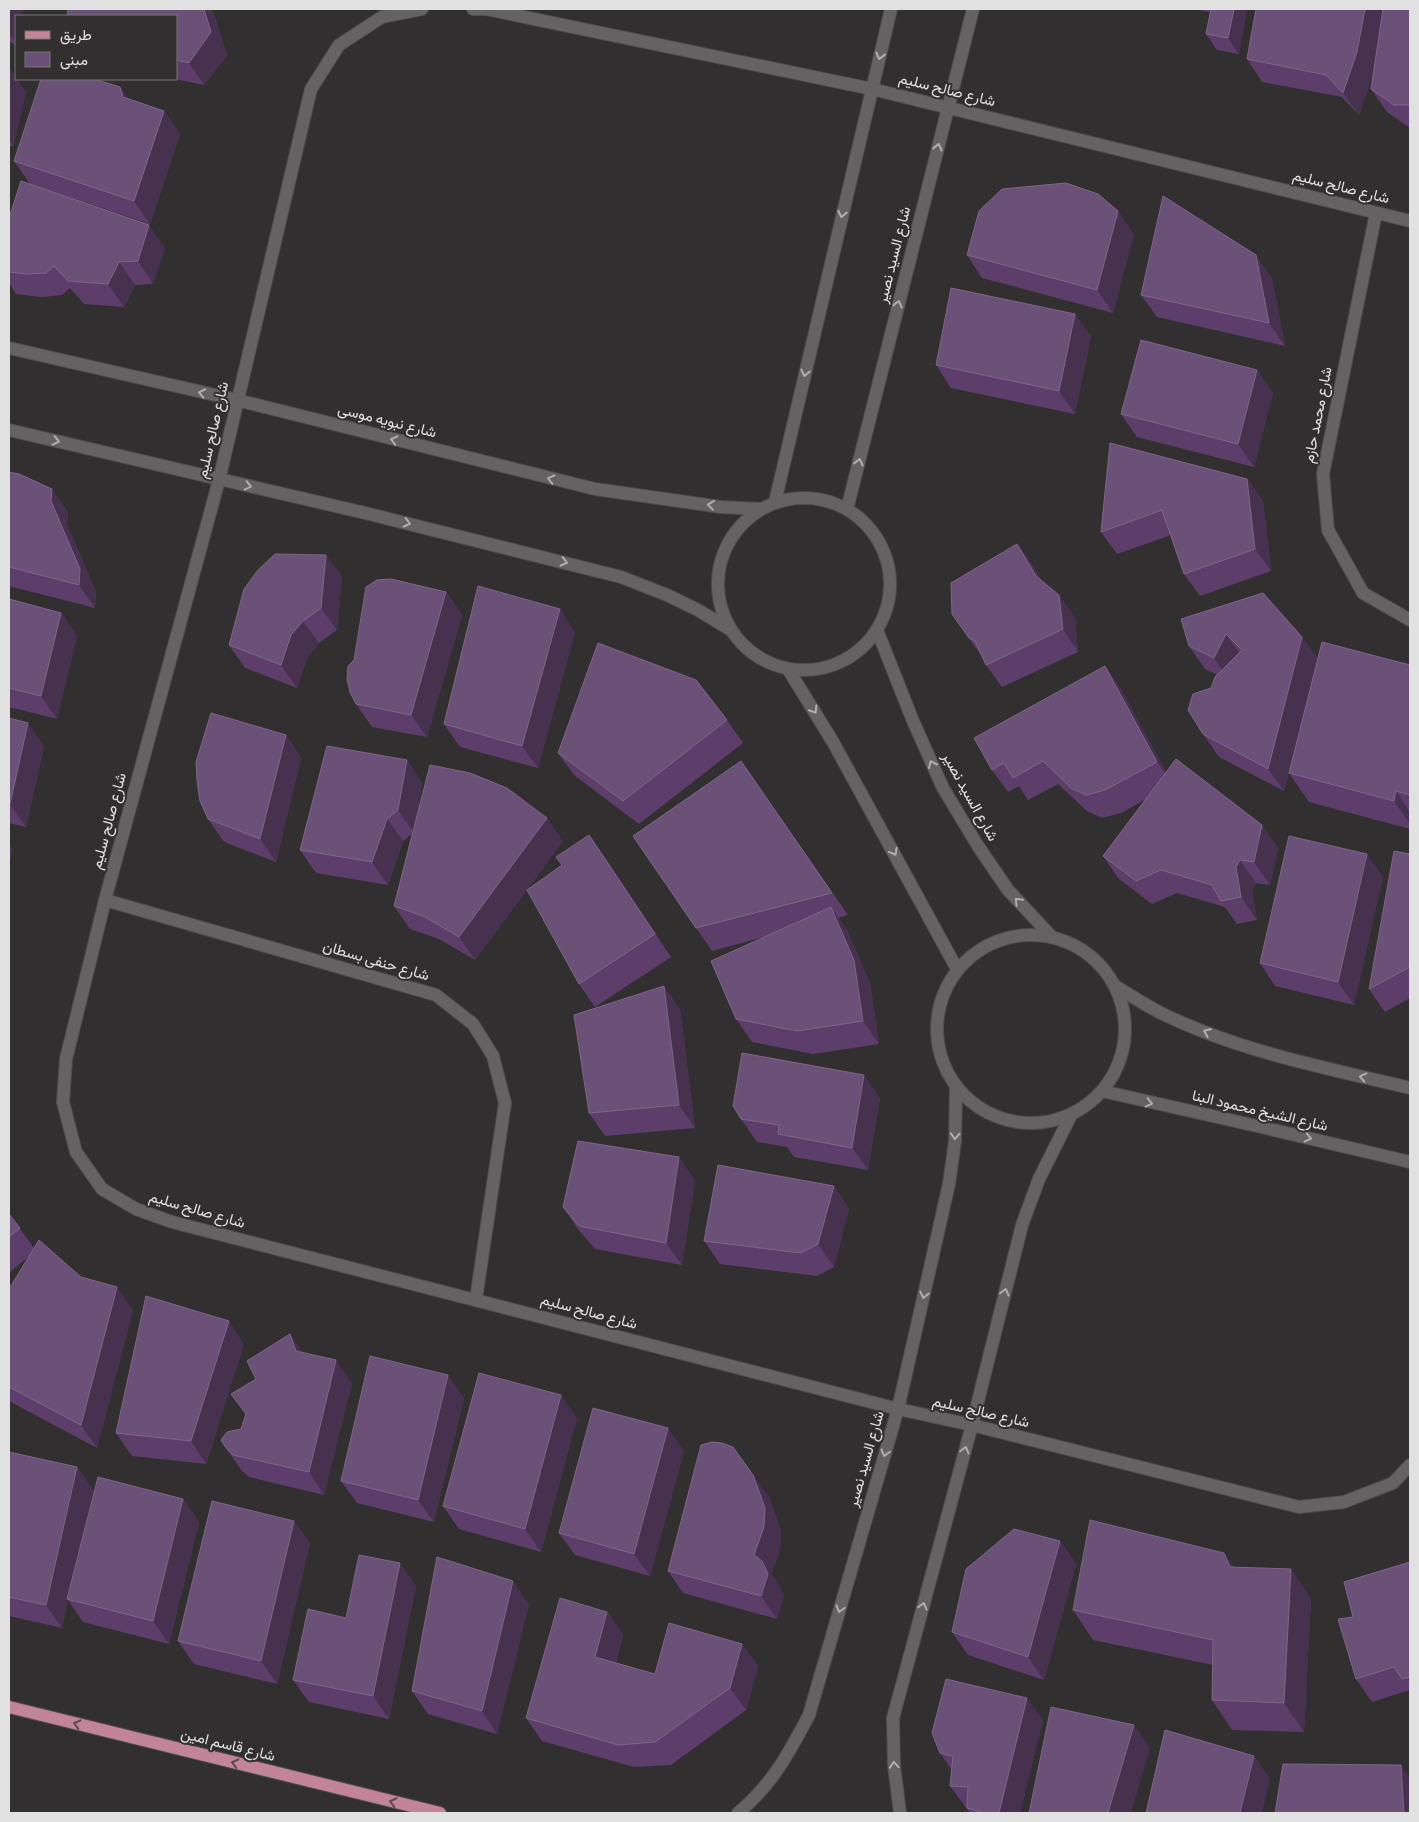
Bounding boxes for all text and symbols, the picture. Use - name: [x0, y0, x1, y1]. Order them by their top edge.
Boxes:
- legend: [15, 15, 178, 80]
- text: طريق: [60, 25, 92, 46]
- text: مبنى: [60, 50, 88, 71]
- one-way arrow: [875, 52, 886, 61]
- street label: شارع صالح سليم: [897, 68, 998, 112]
- one-way arrow: [932, 143, 942, 151]
- street label: شارع صالح سليم: [1291, 165, 1392, 209]
- street label: شارع السيد نصير: [872, 204, 916, 307]
- one-way arrow: [837, 210, 848, 219]
- one-way arrow: [892, 300, 903, 309]
- street label: شارع محمد حازم: [1298, 365, 1338, 465]
- one-way arrow: [800, 368, 811, 377]
- street label: شارع صالح سليم: [192, 379, 234, 481]
- one-way arrow: [197, 388, 206, 399]
- street label: شارع نبويه موسى: [335, 399, 439, 443]
- one-way arrow: [52, 435, 61, 446]
- one-way arrow: [389, 435, 398, 446]
- one-way arrow: [853, 458, 864, 467]
- one-way arrow: [547, 474, 556, 485]
- one-way arrow: [244, 480, 253, 491]
- one-way arrow: [707, 501, 716, 511]
- one-way arrow: [402, 517, 411, 528]
- one-way arrow: [560, 557, 568, 567]
- one-way arrow: [807, 705, 817, 714]
- street label: شارع السيد نصير: [936, 748, 1003, 846]
- one-way arrow: [929, 760, 939, 769]
- street label: شارع صالح سليم: [86, 770, 132, 871]
- one-way arrow: [888, 846, 898, 855]
- one-way arrow: [1015, 897, 1024, 906]
- street label: شارع حنفى بسطان: [320, 936, 432, 986]
- one-way arrow: [1203, 1028, 1212, 1038]
- one-way arrow: [1358, 1072, 1367, 1083]
- street label: شارع الشيخ محمود البنا: [1190, 1085, 1330, 1137]
- one-way arrow: [1145, 1097, 1154, 1108]
- one-way arrow: [950, 1132, 960, 1140]
- one-way arrow: [1304, 1132, 1313, 1143]
- street label: شارع صالح سليم: [147, 1186, 248, 1234]
- one-way arrow: [999, 1288, 1009, 1296]
- street label: شارع صالح سليم: [539, 1289, 640, 1335]
- one-way arrow: [919, 1291, 930, 1299]
- street label: شارع صالح سليم: [930, 1391, 1032, 1433]
- street label: شارع السيد نصير: [842, 1408, 890, 1510]
- one-way arrow: [960, 1446, 970, 1454]
- one-way arrow: [880, 1448, 891, 1457]
- one-way arrow: [917, 1602, 928, 1611]
- one-way arrow: [835, 1604, 846, 1613]
- one-way arrow: [73, 1719, 82, 1730]
- street label: شارع قاسم امين: [179, 1723, 278, 1767]
- one-way arrow: [230, 1758, 239, 1769]
- one-way arrow: [889, 1761, 900, 1769]
- one-way arrow: [388, 1797, 397, 1808]

